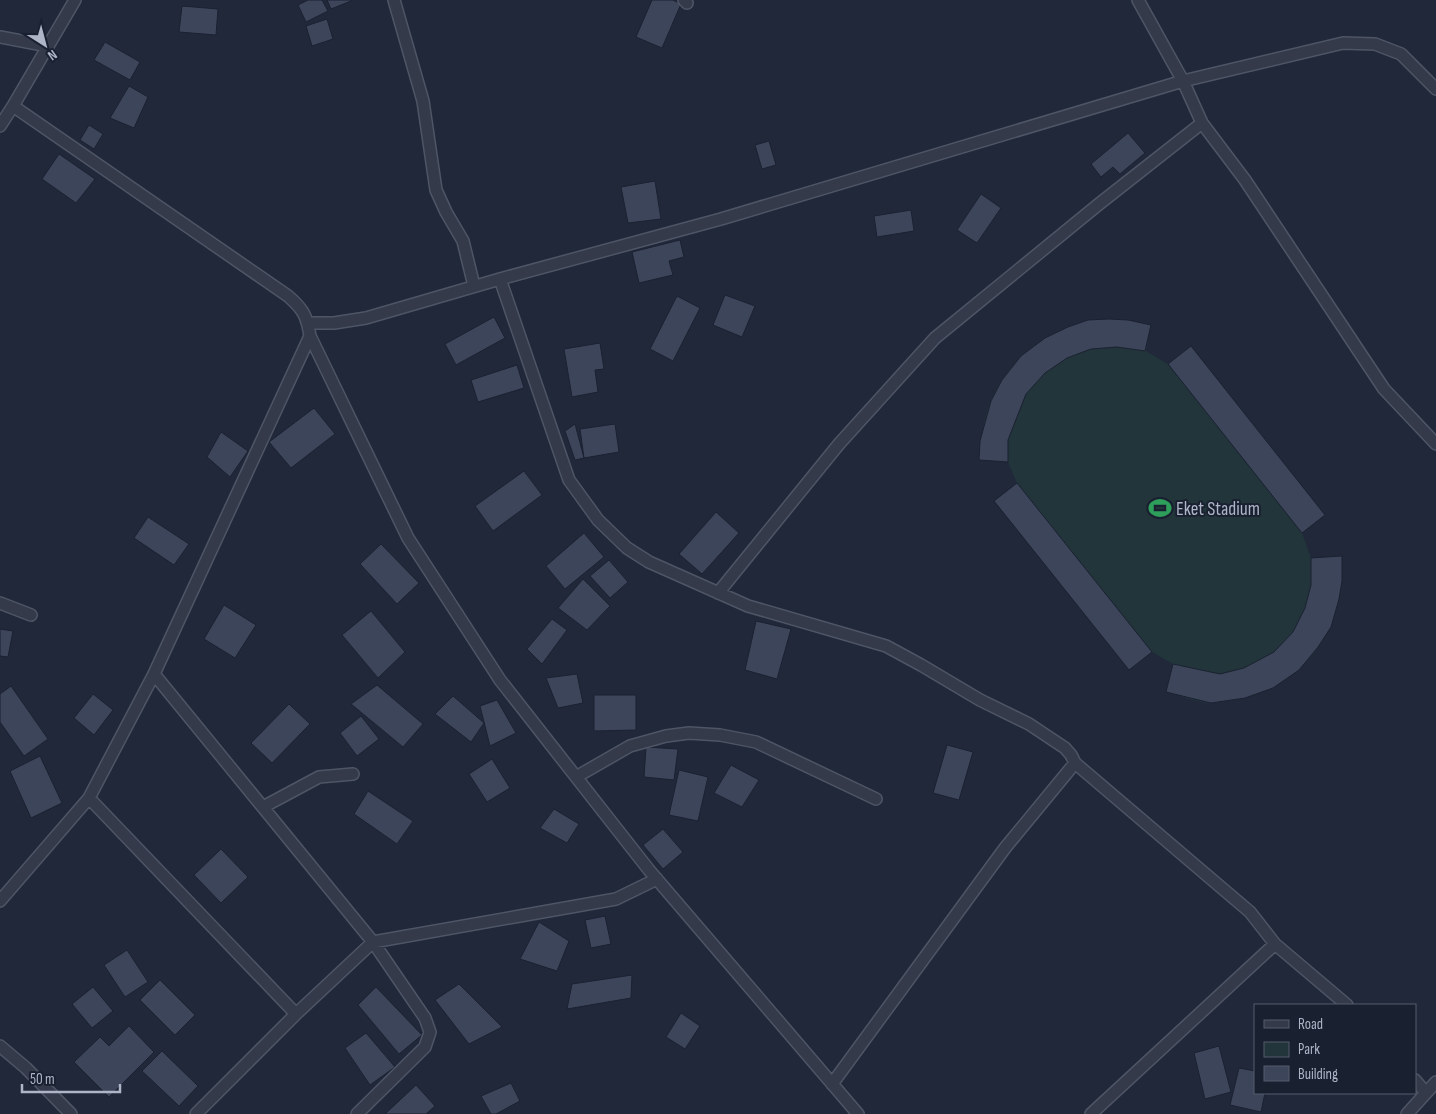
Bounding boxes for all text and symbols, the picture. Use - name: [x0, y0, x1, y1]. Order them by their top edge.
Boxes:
- north arrow: [20, 20, 70, 70]
- text: N: [44, 46, 60, 64]
- sports icon: Eket Stadium: [1147, 495, 1173, 521]
- place label: Eket Stadium: [1176, 498, 1260, 521]
- legend: [1254, 1004, 1416, 1094]
- text: Road: [1298, 1015, 1323, 1034]
- text: Park: [1298, 1040, 1320, 1059]
- scale bar: [22, 1062, 120, 1094]
- text: Building: [1298, 1065, 1338, 1084]
- text: 50 m: [30, 1070, 55, 1089]

